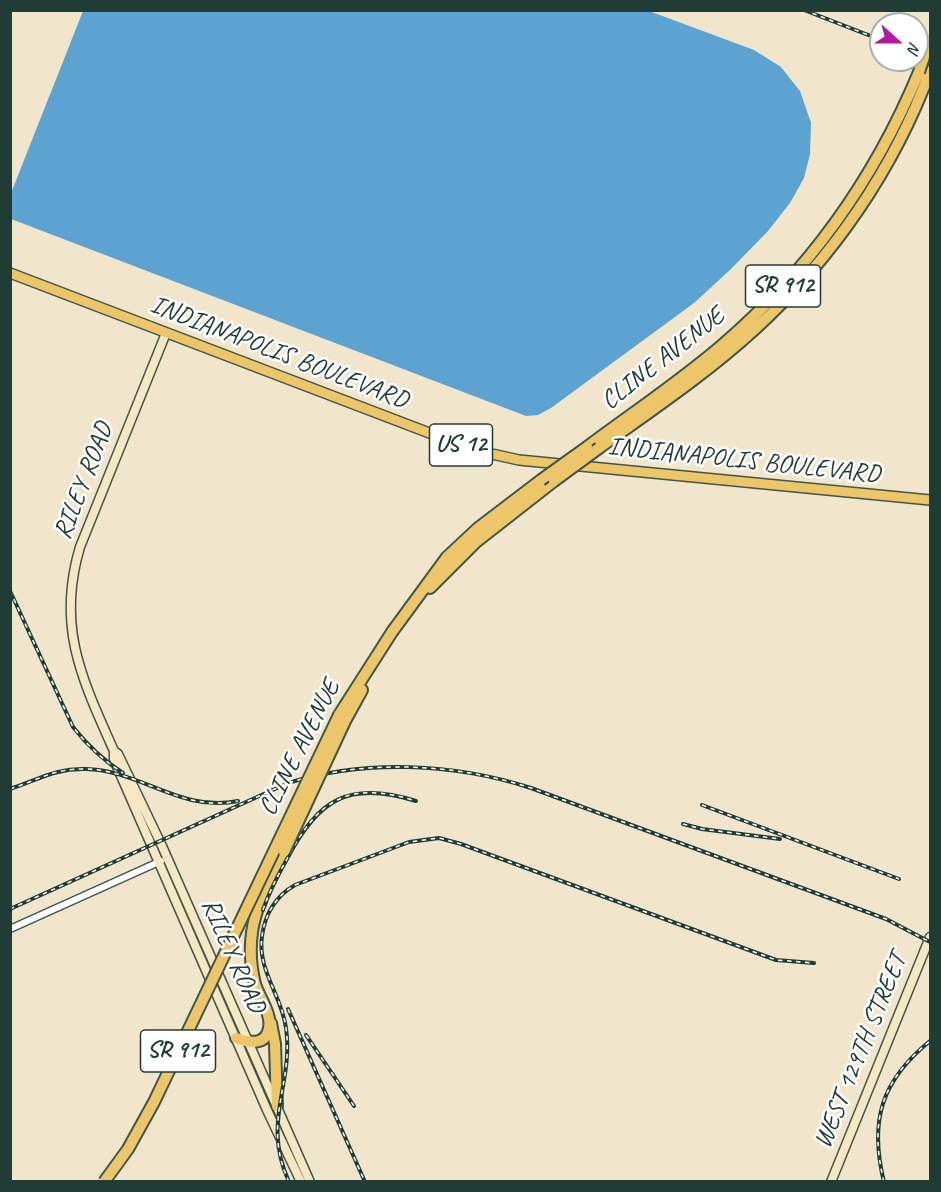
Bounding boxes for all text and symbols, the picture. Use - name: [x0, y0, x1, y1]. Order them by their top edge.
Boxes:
- north arrow: [869, 12, 929, 72]
- text: N: [903, 40, 925, 56]
- road number: SR 912: [746, 265, 820, 307]
- street label: INDIANAPOLIS BOULEVARD: [146, 289, 412, 417]
- street label: CLINE AVENUE: [595, 301, 731, 417]
- street label: RILEY ROAD: [48, 418, 120, 544]
- road number: US 12: [430, 424, 492, 466]
- street label: INDIANAPOLIS BOULEVARD: [606, 431, 882, 491]
- street label: CLINE AVENUE: [253, 675, 347, 821]
- street label: RILEY ROAD: [194, 894, 272, 1018]
- street label: WEST 129TH STREET: [808, 949, 914, 1153]
- road number: SR 912: [140, 1030, 216, 1072]

